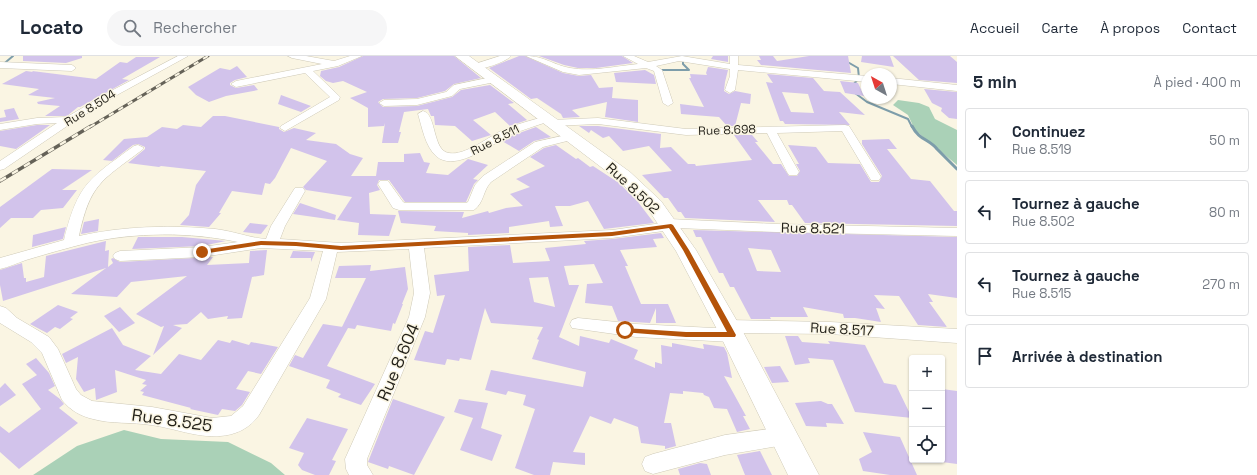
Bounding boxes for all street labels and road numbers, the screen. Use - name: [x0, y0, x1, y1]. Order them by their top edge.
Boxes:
- street label: Rue 8.504: [61, 86, 119, 130]
- street label: Rue 8.511: [468, 121, 522, 159]
- street label: Rue 8.698: [698, 121, 756, 139]
- street label: Rue 8.502: [602, 158, 664, 218]
- street label: Rue 8.521: [781, 218, 845, 238]
- street label: Rue 8.517: [810, 318, 874, 340]
- street label: Rue 8.604: [372, 320, 424, 404]
- street label: Rue 8.525: [130, 403, 214, 437]

